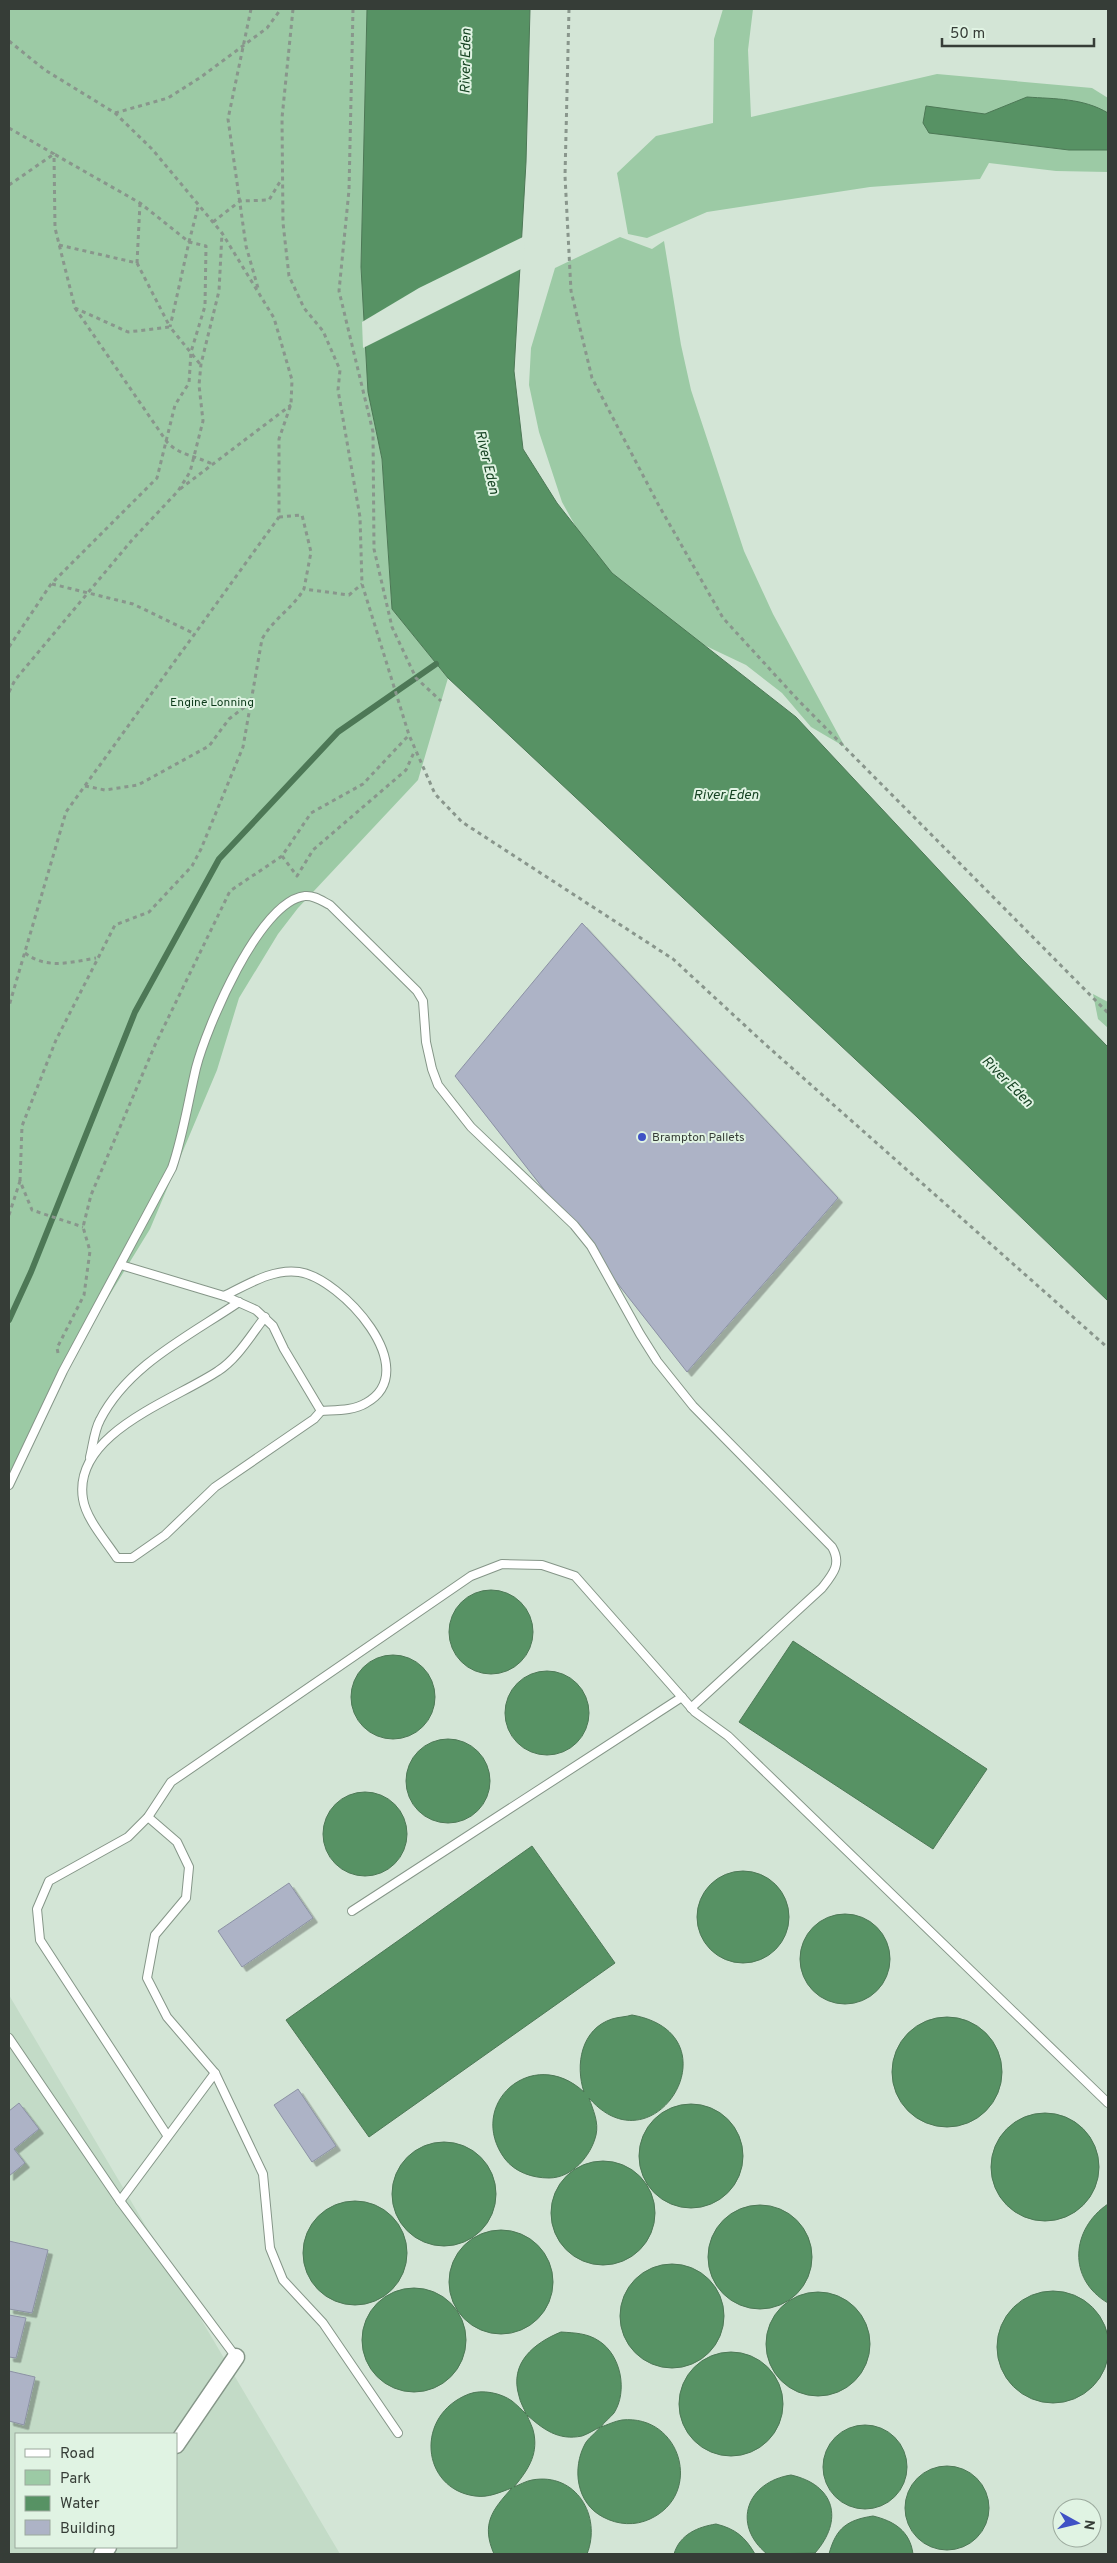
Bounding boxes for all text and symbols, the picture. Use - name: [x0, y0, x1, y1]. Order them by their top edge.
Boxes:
- scale bar: [942, 15, 1094, 47]
- text: 50 m: [950, 25, 985, 44]
- water label: River Eden: [457, 28, 476, 94]
- water label: River Eden: [471, 429, 502, 496]
- park label: Engine Lonning: [170, 695, 254, 711]
- water label: River Eden: [693, 787, 759, 804]
- water label: River Eden: [978, 1053, 1036, 1111]
- place label: Brampton Pallets: [652, 1130, 745, 1146]
- marker: Brampton Pallets: [636, 1131, 648, 1143]
- legend: [15, 2433, 178, 2548]
- text: Road: [60, 2445, 95, 2464]
- text: Park: [60, 2470, 91, 2489]
- text: Water: [60, 2495, 100, 2514]
- north arrow: [1052, 2498, 1102, 2548]
- text: N: [1079, 2518, 1098, 2531]
- text: Building: [60, 2520, 115, 2539]

